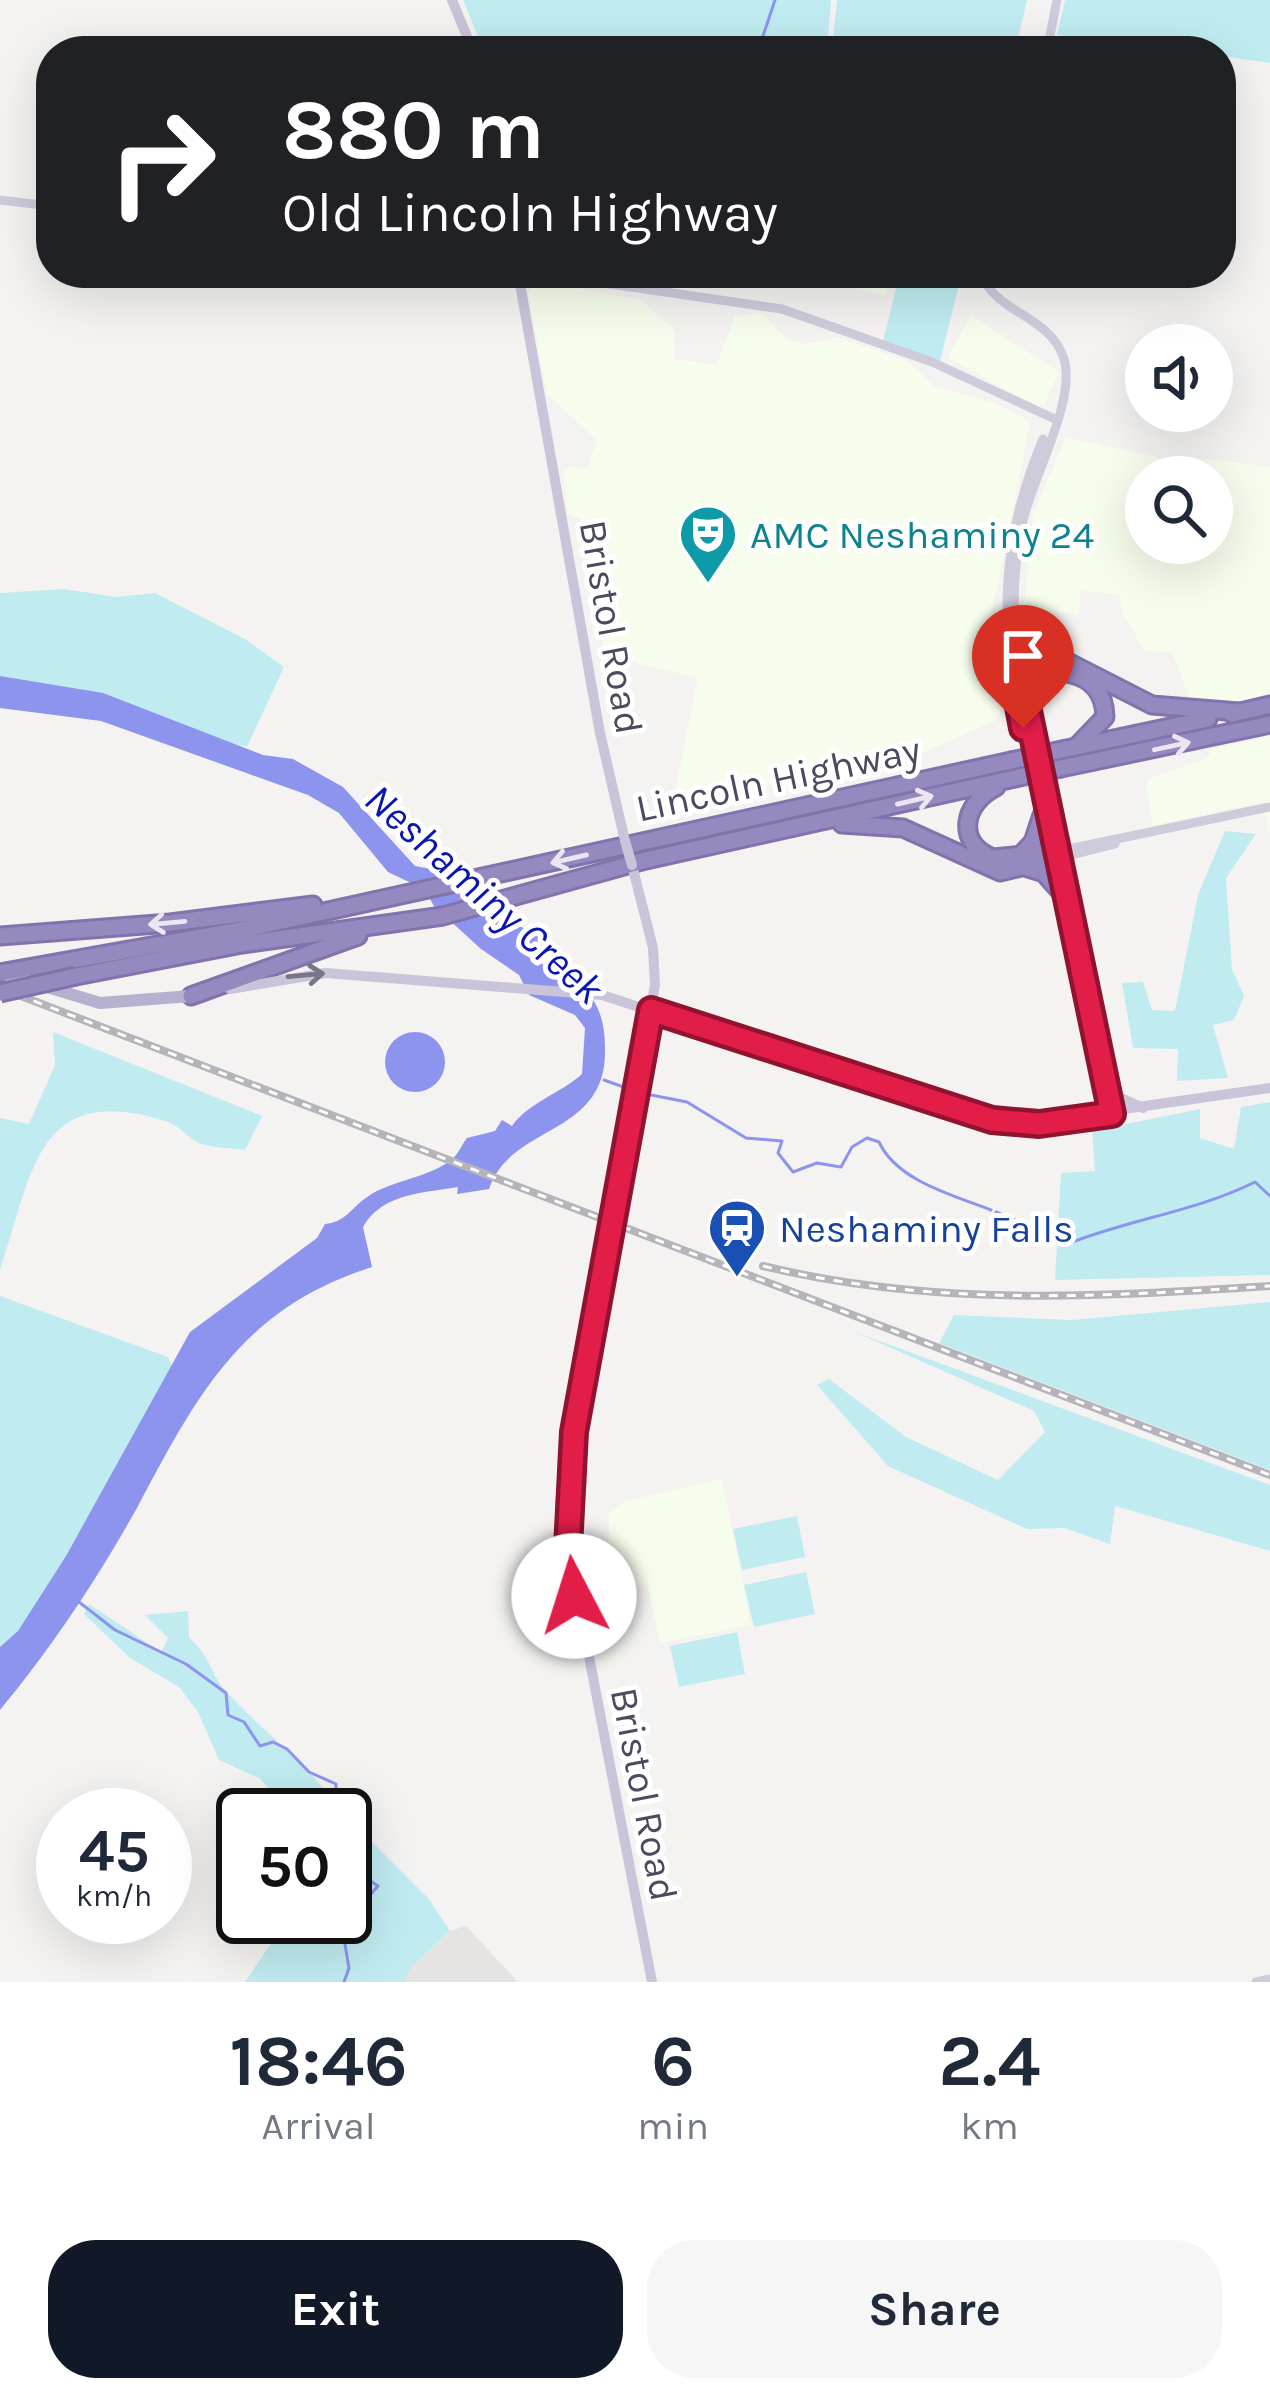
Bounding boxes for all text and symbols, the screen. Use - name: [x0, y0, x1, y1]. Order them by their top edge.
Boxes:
- text: 880 m: [282, 81, 545, 179]
- icon: right: [84, 84, 240, 240]
- text: Old Lincoln Highway: [282, 181, 778, 245]
- map controls: [1125, 324, 1233, 564]
- button: sound: [1125, 324, 1233, 432]
- button: search: [1125, 456, 1233, 564]
- theatre icon: AMC Neshaminy 24: [677, 503, 739, 585]
- place label: AMC Neshaminy 24: [750, 512, 1094, 558]
- street label: Bristol Road: [570, 517, 652, 738]
- pin: [972, 605, 1074, 728]
- icon: arrive: [990, 623, 1056, 689]
- street label: Lincoln Highway: [632, 726, 925, 832]
- one-way arrow: [1151, 734, 1190, 756]
- water label: Neshaminy Creek: [355, 774, 614, 1014]
- one-way arrow: [895, 788, 933, 811]
- one-way arrow: [551, 849, 589, 871]
- one-way arrow: [148, 912, 187, 935]
- one-way arrow: [286, 963, 325, 986]
- station icon: Neshaminy Falls: [706, 1197, 768, 1279]
- place label: Neshaminy Falls: [779, 1206, 1074, 1252]
- position arrow: [511, 1533, 637, 1659]
- street label: Bristol Road: [601, 1684, 687, 1905]
- speed limit sign: 50: [216, 1788, 372, 1944]
- text: 45: [79, 1816, 149, 1886]
- text: km/h: [76, 1878, 152, 1914]
- text: 18:46: [230, 2019, 408, 2103]
- text: 6: [651, 2019, 695, 2103]
- text: 2.4: [939, 2019, 1040, 2103]
- text: Arrival: [262, 2103, 376, 2149]
- text: min: [637, 2103, 709, 2149]
- text: km: [960, 2103, 1019, 2149]
- button: Exit: [48, 2240, 623, 2378]
- button: Share: [647, 2240, 1222, 2378]

